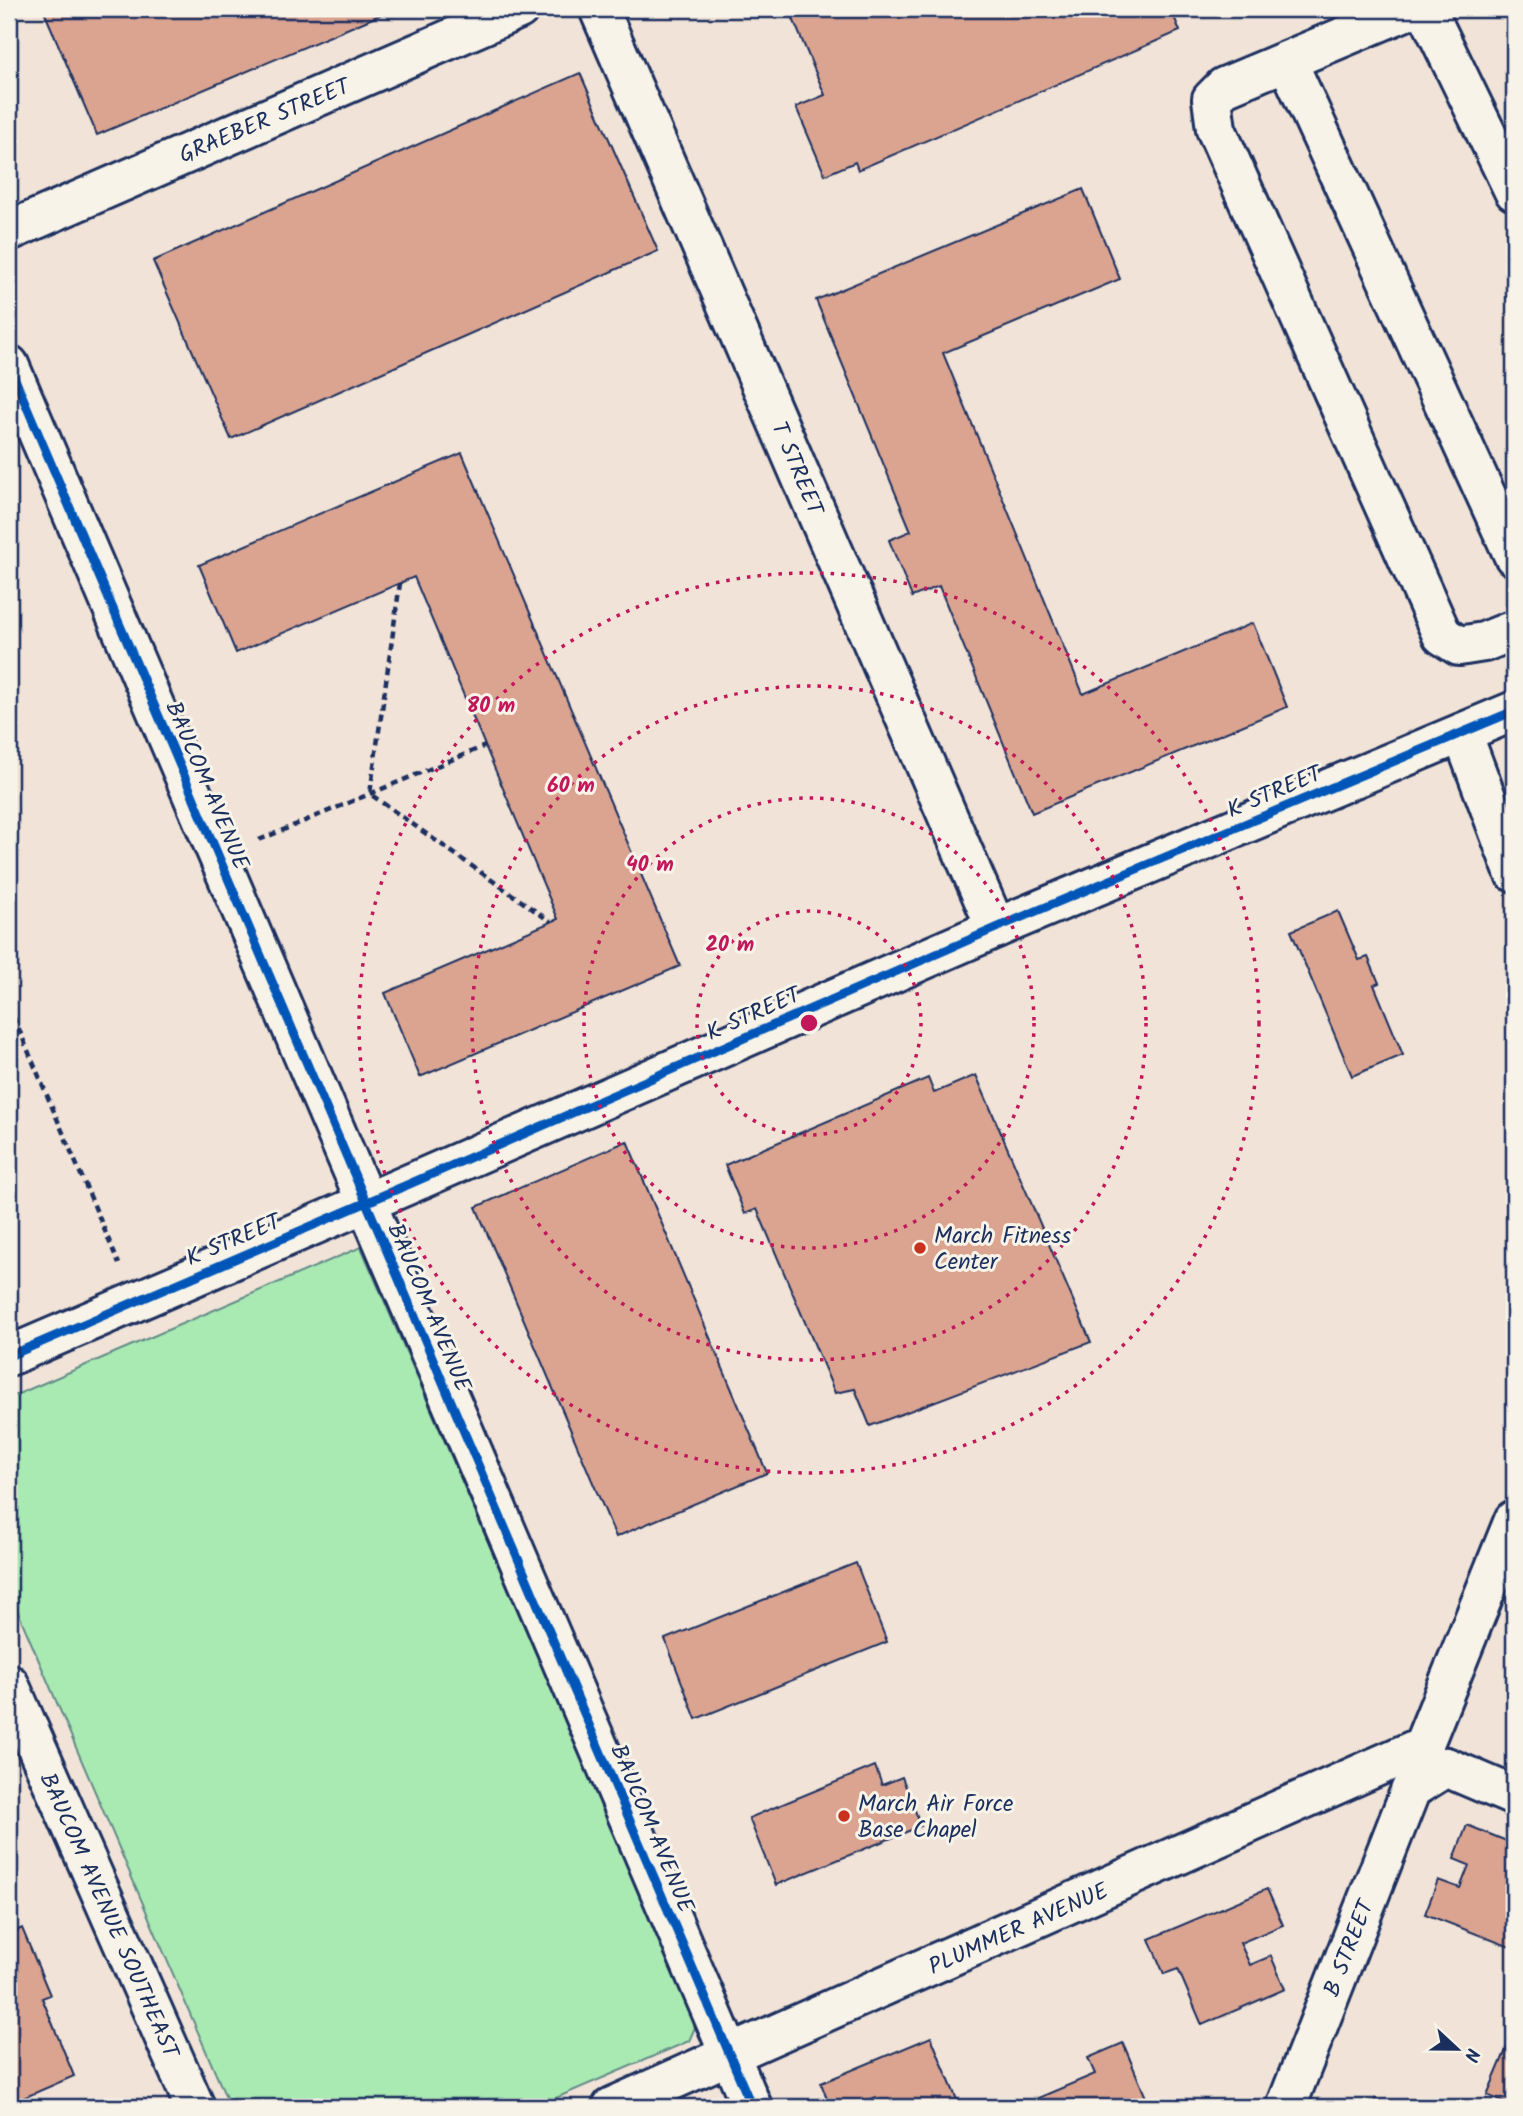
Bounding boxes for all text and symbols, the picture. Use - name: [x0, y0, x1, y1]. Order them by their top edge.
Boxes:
- street label: GRAEBER STREET: [174, 69, 358, 174]
- street label: T STREET: [760, 416, 833, 523]
- text: 80 m: [467, 690, 515, 723]
- street label: BAUCOM AVENUE: [154, 696, 258, 876]
- street label: K STREET: [1222, 756, 1329, 829]
- text: 60 m: [547, 770, 595, 803]
- text: 40 m: [626, 849, 674, 882]
- text: 20 m: [706, 929, 754, 962]
- street label: K STREET: [701, 977, 808, 1052]
- centre of rings: [797, 1011, 821, 1035]
- street label: K STREET: [181, 1204, 288, 1277]
- street label: BAUCOM AVENUE: [376, 1218, 480, 1398]
- place label: March Fitness Center: [934, 1219, 1071, 1281]
- marker: March Fitness Center: [912, 1240, 928, 1256]
- street label: BAUCOM AVENUE: [599, 1739, 703, 1919]
- street label: BAUCOM AVENUE SOUTHEAST: [29, 1767, 188, 2066]
- place label: March Air Force Base Chapel: [858, 1787, 1013, 1849]
- marker: March Air Force Base Chapel: [836, 1808, 852, 1824]
- street label: PLUMMER AVENUE: [923, 1874, 1115, 1986]
- street label: B STREET: [1315, 1894, 1385, 2002]
- north arrow: [1422, 2014, 1492, 2084]
- text: N: [1455, 2043, 1487, 2066]

